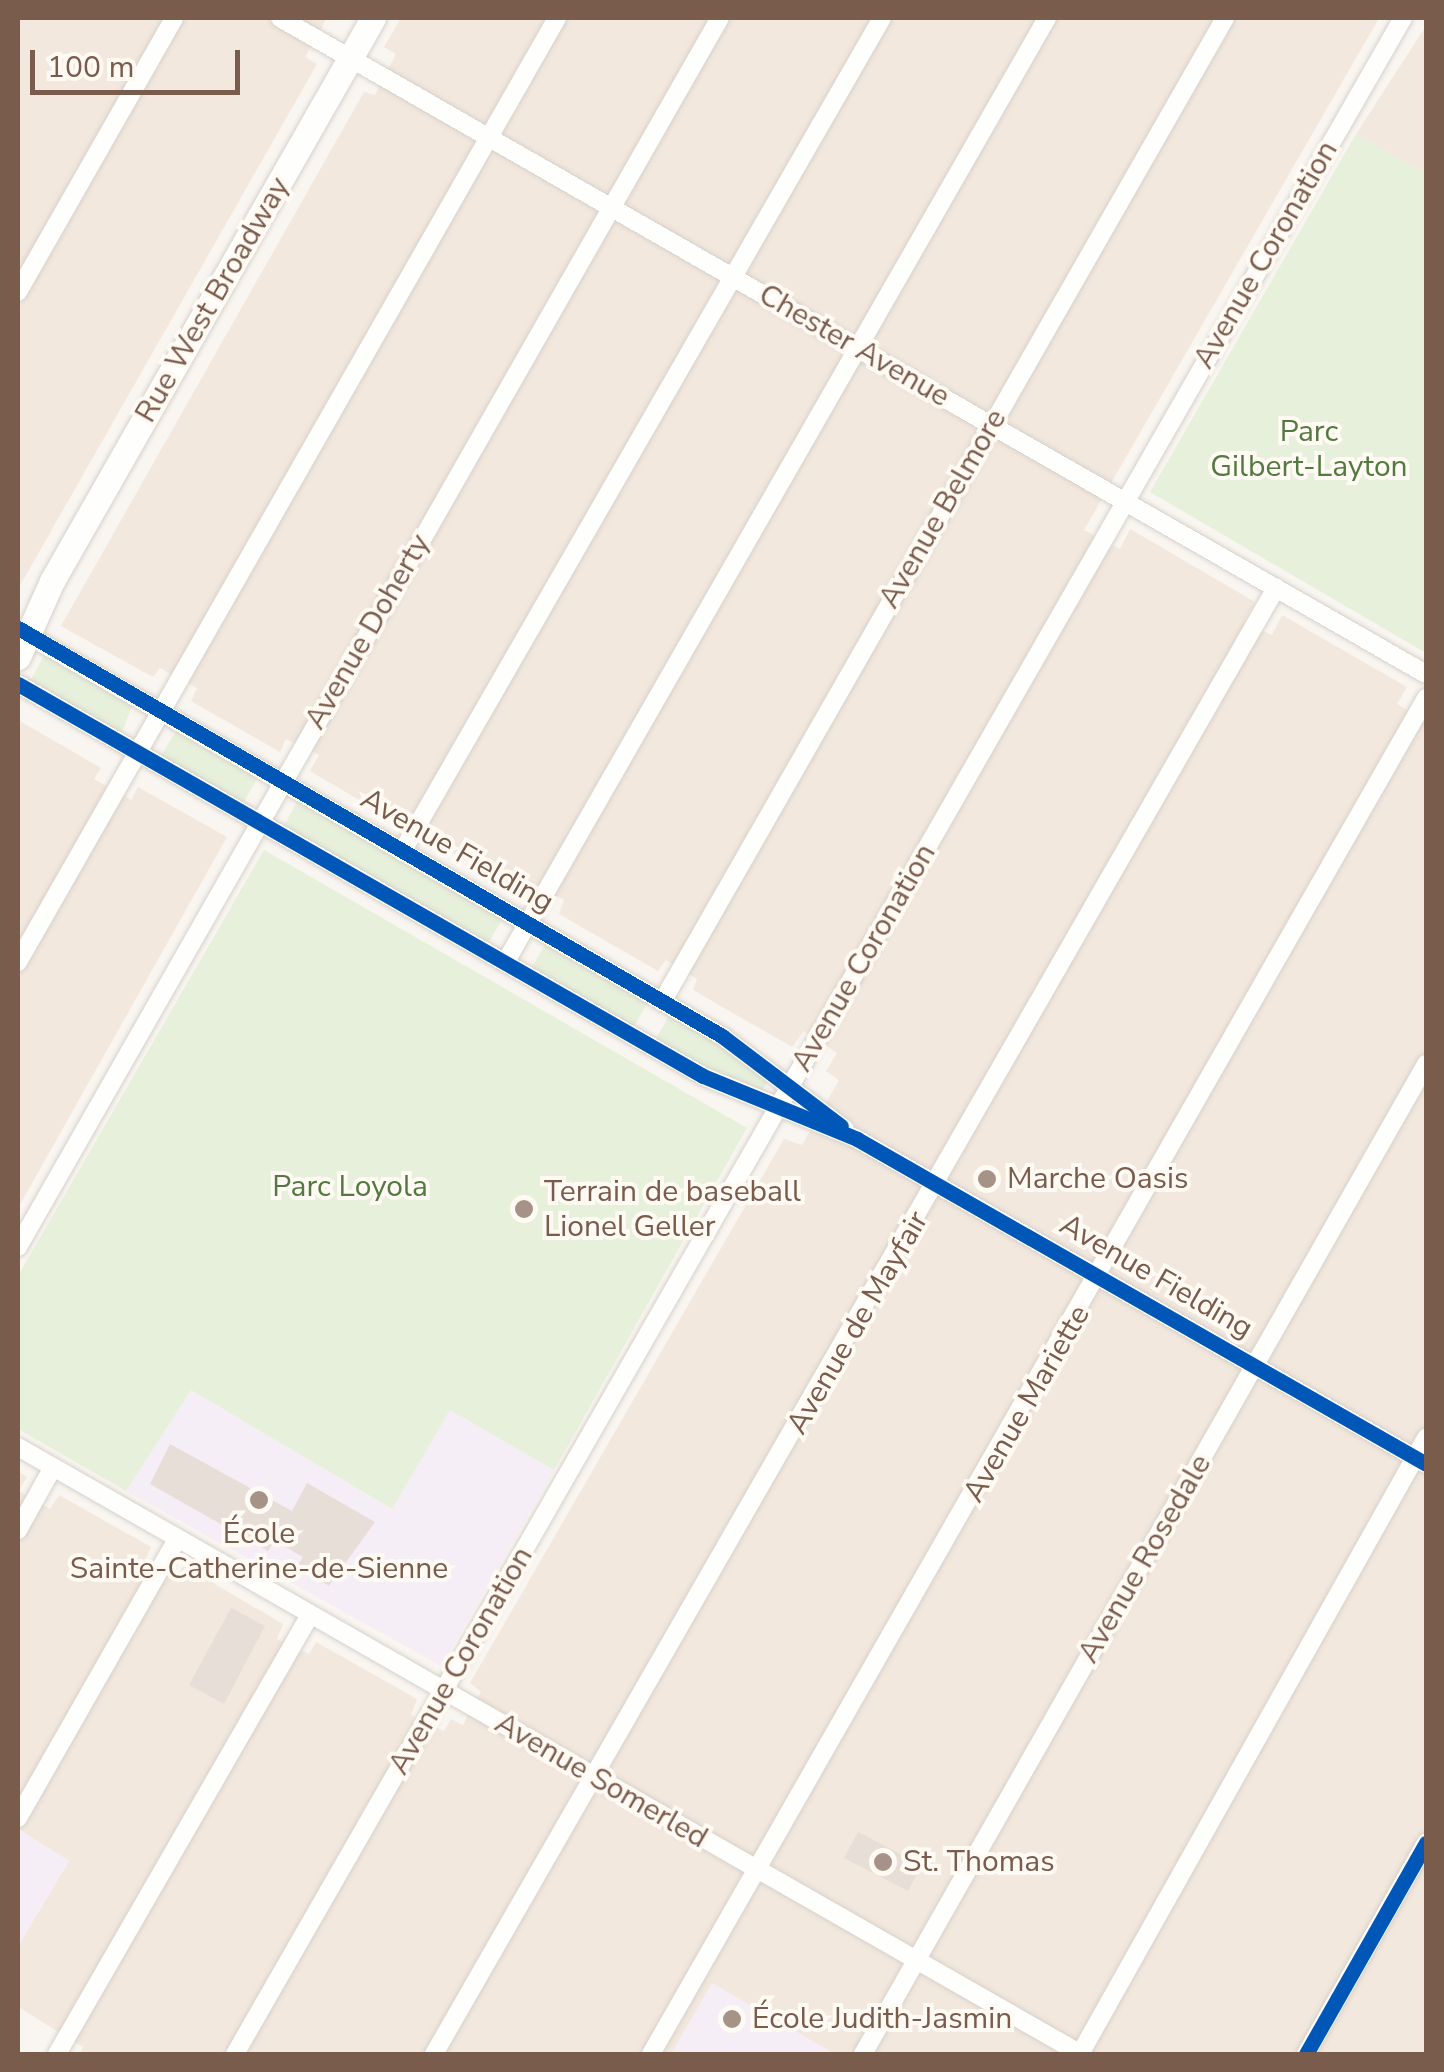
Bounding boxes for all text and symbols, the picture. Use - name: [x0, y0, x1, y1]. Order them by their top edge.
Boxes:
- scale bar: [35, 30, 245, 92]
- text: 100 m: [47, 47, 134, 88]
- street label: Avenue Coronation: [1186, 135, 1346, 375]
- street label: Rue West Broadway: [128, 171, 298, 429]
- street label: Chester Avenue: [752, 277, 956, 415]
- street label: Avenue Belmore: [871, 403, 1015, 615]
- park label: Parc Gilbert-Layton: [1210, 414, 1408, 484]
- street label: Avenue Doherty: [298, 528, 438, 736]
- street label: Avenue Fielding: [354, 781, 560, 921]
- street label: Avenue Coronation: [784, 838, 944, 1078]
- place label: Marche Oasis: [1007, 1161, 1188, 1197]
- marker: Marche Oasis: [976, 1168, 998, 1190]
- park label: Parc Loyola: [272, 1169, 428, 1205]
- place label: Terrain de baseball Lionel Geller: [544, 1174, 801, 1244]
- marker: Terrain de baseball Lionel Geller: [513, 1198, 535, 1220]
- street label: Avenue de Mayfair: [780, 1205, 936, 1441]
- street label: Avenue Fielding: [1053, 1207, 1259, 1347]
- street label: Avenue Mariette: [956, 1299, 1098, 1509]
- street label: Avenue Rosedale: [1071, 1448, 1219, 1670]
- marker: École Sainte-Catherine-de-Sienne: [248, 1489, 270, 1511]
- place label: École Sainte-Catherine-de-Sienne: [70, 1516, 448, 1586]
- street label: Avenue Coronation: [381, 1541, 541, 1781]
- street label: Avenue Somerled: [488, 1706, 714, 1856]
- place label: St. Thomas: [903, 1844, 1055, 1880]
- marker: St. Thomas: [872, 1851, 894, 1873]
- place label: École Judith-Jasmin: [752, 2001, 1012, 2037]
- marker: École Judith-Jasmin: [721, 2008, 743, 2030]

